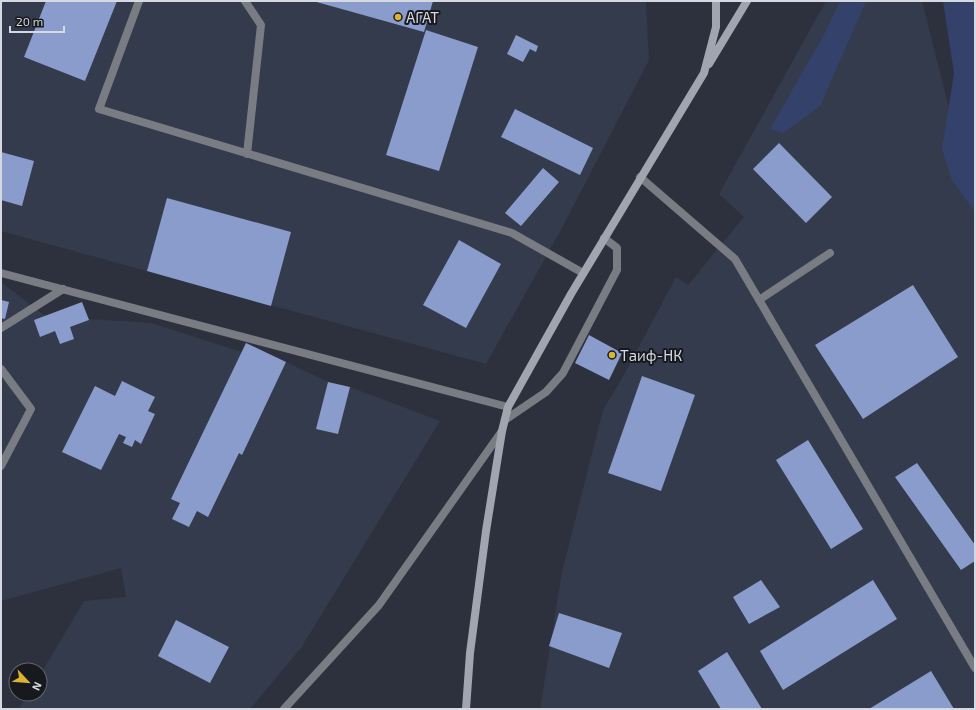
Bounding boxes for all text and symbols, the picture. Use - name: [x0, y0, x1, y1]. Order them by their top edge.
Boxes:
- scale bar: [10, 8, 64, 34]
- place label: АГАТ: [406, 8, 439, 26]
- marker: АГАТ: [393, 12, 403, 22]
- text: 20 m: [16, 14, 43, 28]
- place label: Таиф-НК: [620, 346, 682, 364]
- marker: Таиф-НК: [607, 350, 617, 360]
- north arrow: [8, 662, 48, 702]
- text: N: [30, 680, 45, 693]

